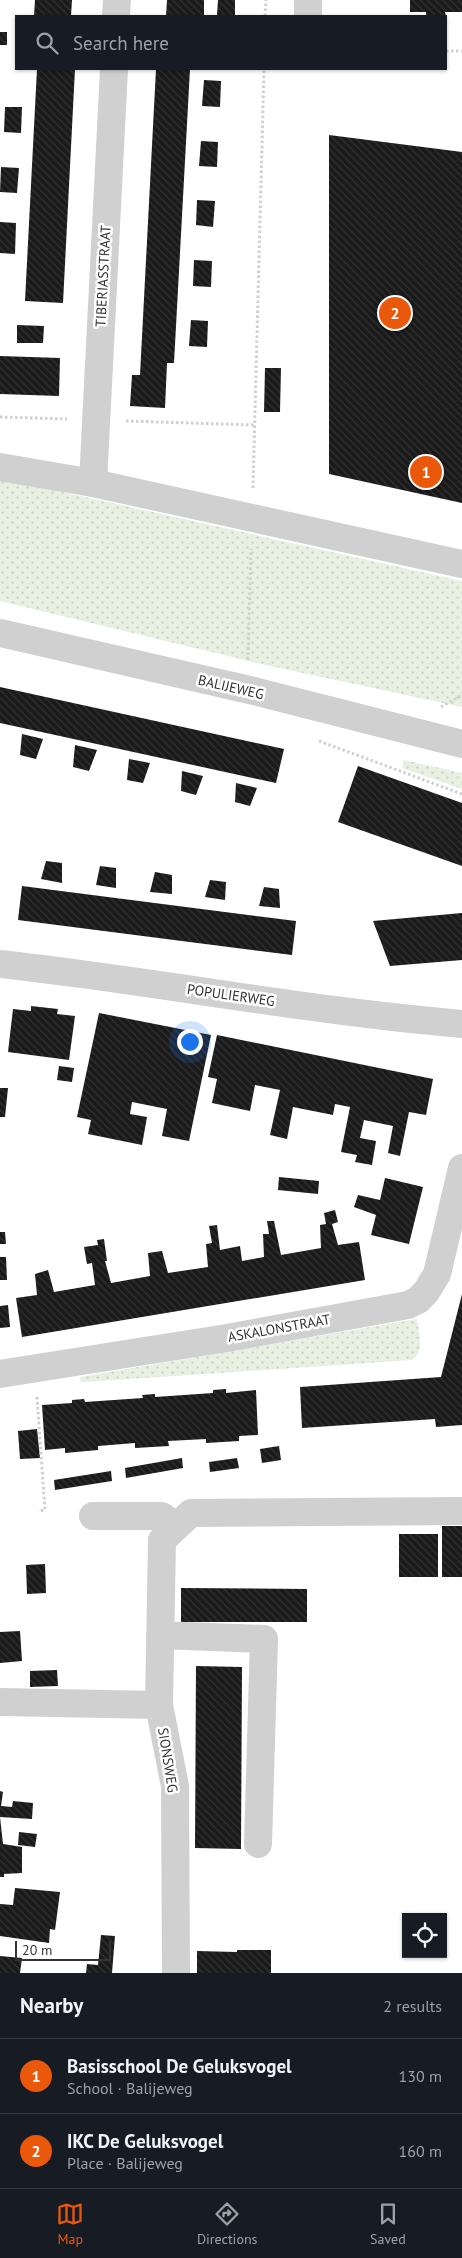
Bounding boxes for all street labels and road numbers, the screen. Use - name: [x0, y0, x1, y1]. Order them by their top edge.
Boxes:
- street label: TIBERIASSTRAAT: [91, 224, 115, 327]
- street label: BALIJEWEG: [196, 671, 266, 703]
- street label: POPULIERWEG: [186, 980, 276, 1010]
- street label: ASKALONSTRAAT: [226, 1310, 332, 1346]
- street label: SIONSWEG: [154, 1726, 182, 1794]

